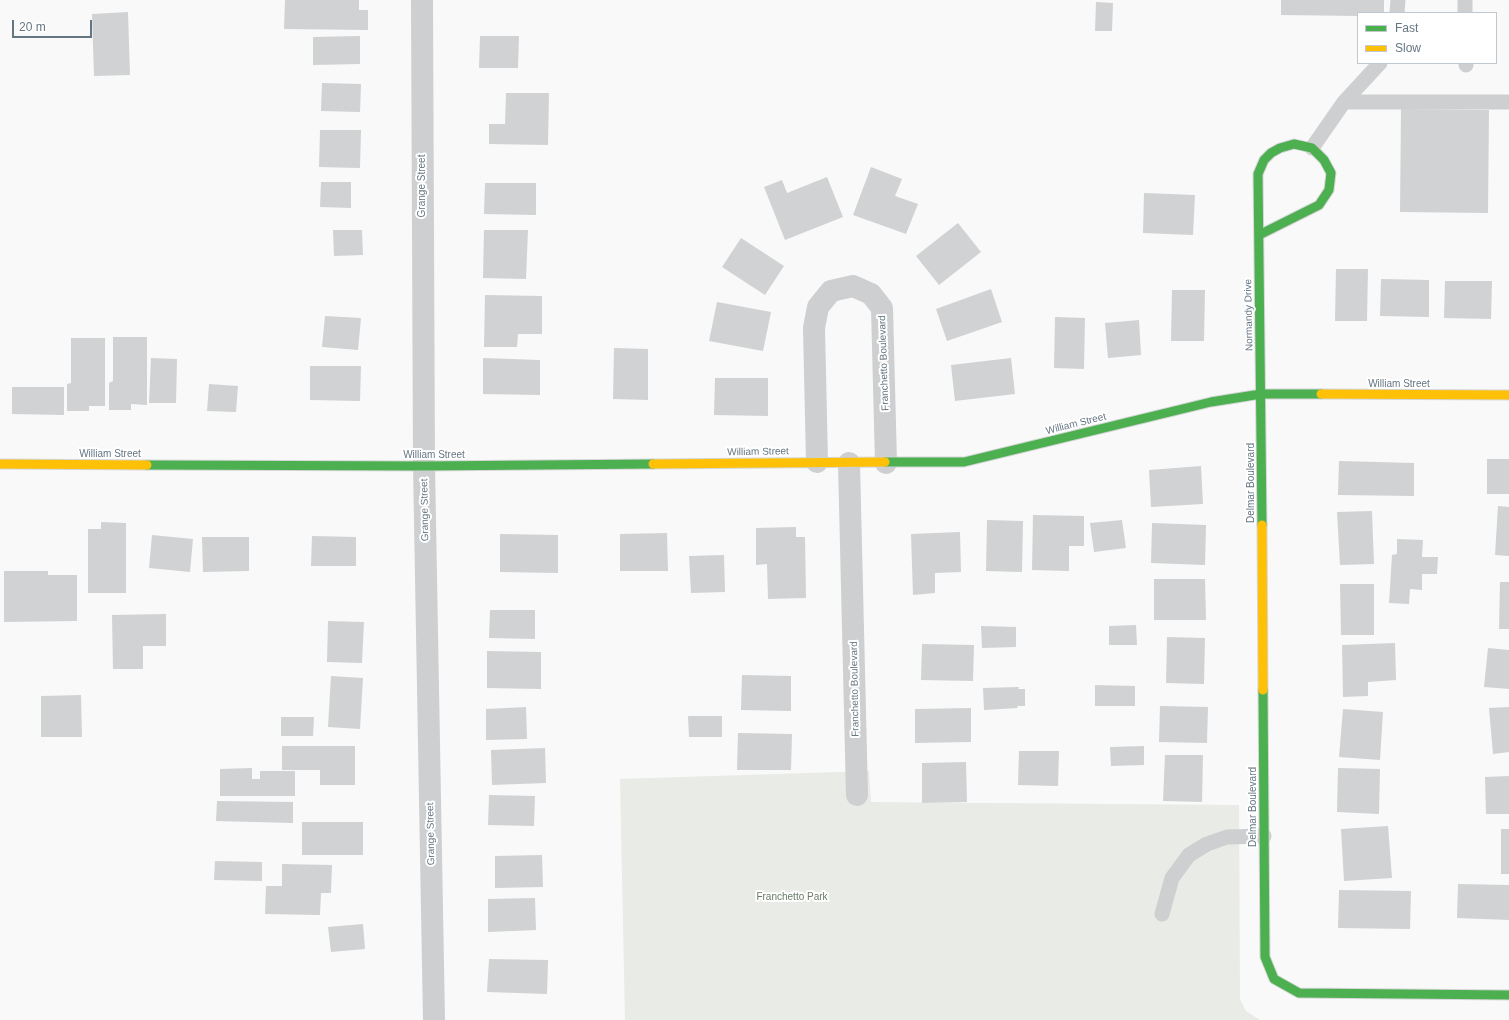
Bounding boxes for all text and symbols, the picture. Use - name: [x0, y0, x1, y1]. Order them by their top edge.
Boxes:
- scale bar: [14, 12, 94, 38]
- legend: [1357, 12, 1497, 64]
- text: 20 m: [19, 20, 46, 34]
- text: Fast: [1395, 21, 1418, 35]
- text: Slow: [1395, 41, 1421, 55]
- street label: Grange Street: [416, 155, 428, 217]
- street label: Normandy Drive: [1242, 279, 1256, 351]
- street label: Franchetto Boulevard: [876, 315, 892, 411]
- street label: William Street: [1368, 378, 1430, 390]
- street label: William Street: [1045, 411, 1107, 437]
- street label: Delmar Boulevard: [1245, 443, 1257, 523]
- street label: William Street: [727, 445, 789, 459]
- street label: William Street: [79, 448, 141, 460]
- street label: William Street: [403, 449, 465, 461]
- street label: Grange Street: [418, 478, 432, 542]
- street label: Franchetto Boulevard: [848, 641, 862, 737]
- street label: Delmar Boulevard: [1247, 767, 1259, 847]
- street label: Grange Street: [424, 802, 438, 866]
- park label: Franchetto Park: [756, 891, 828, 903]

